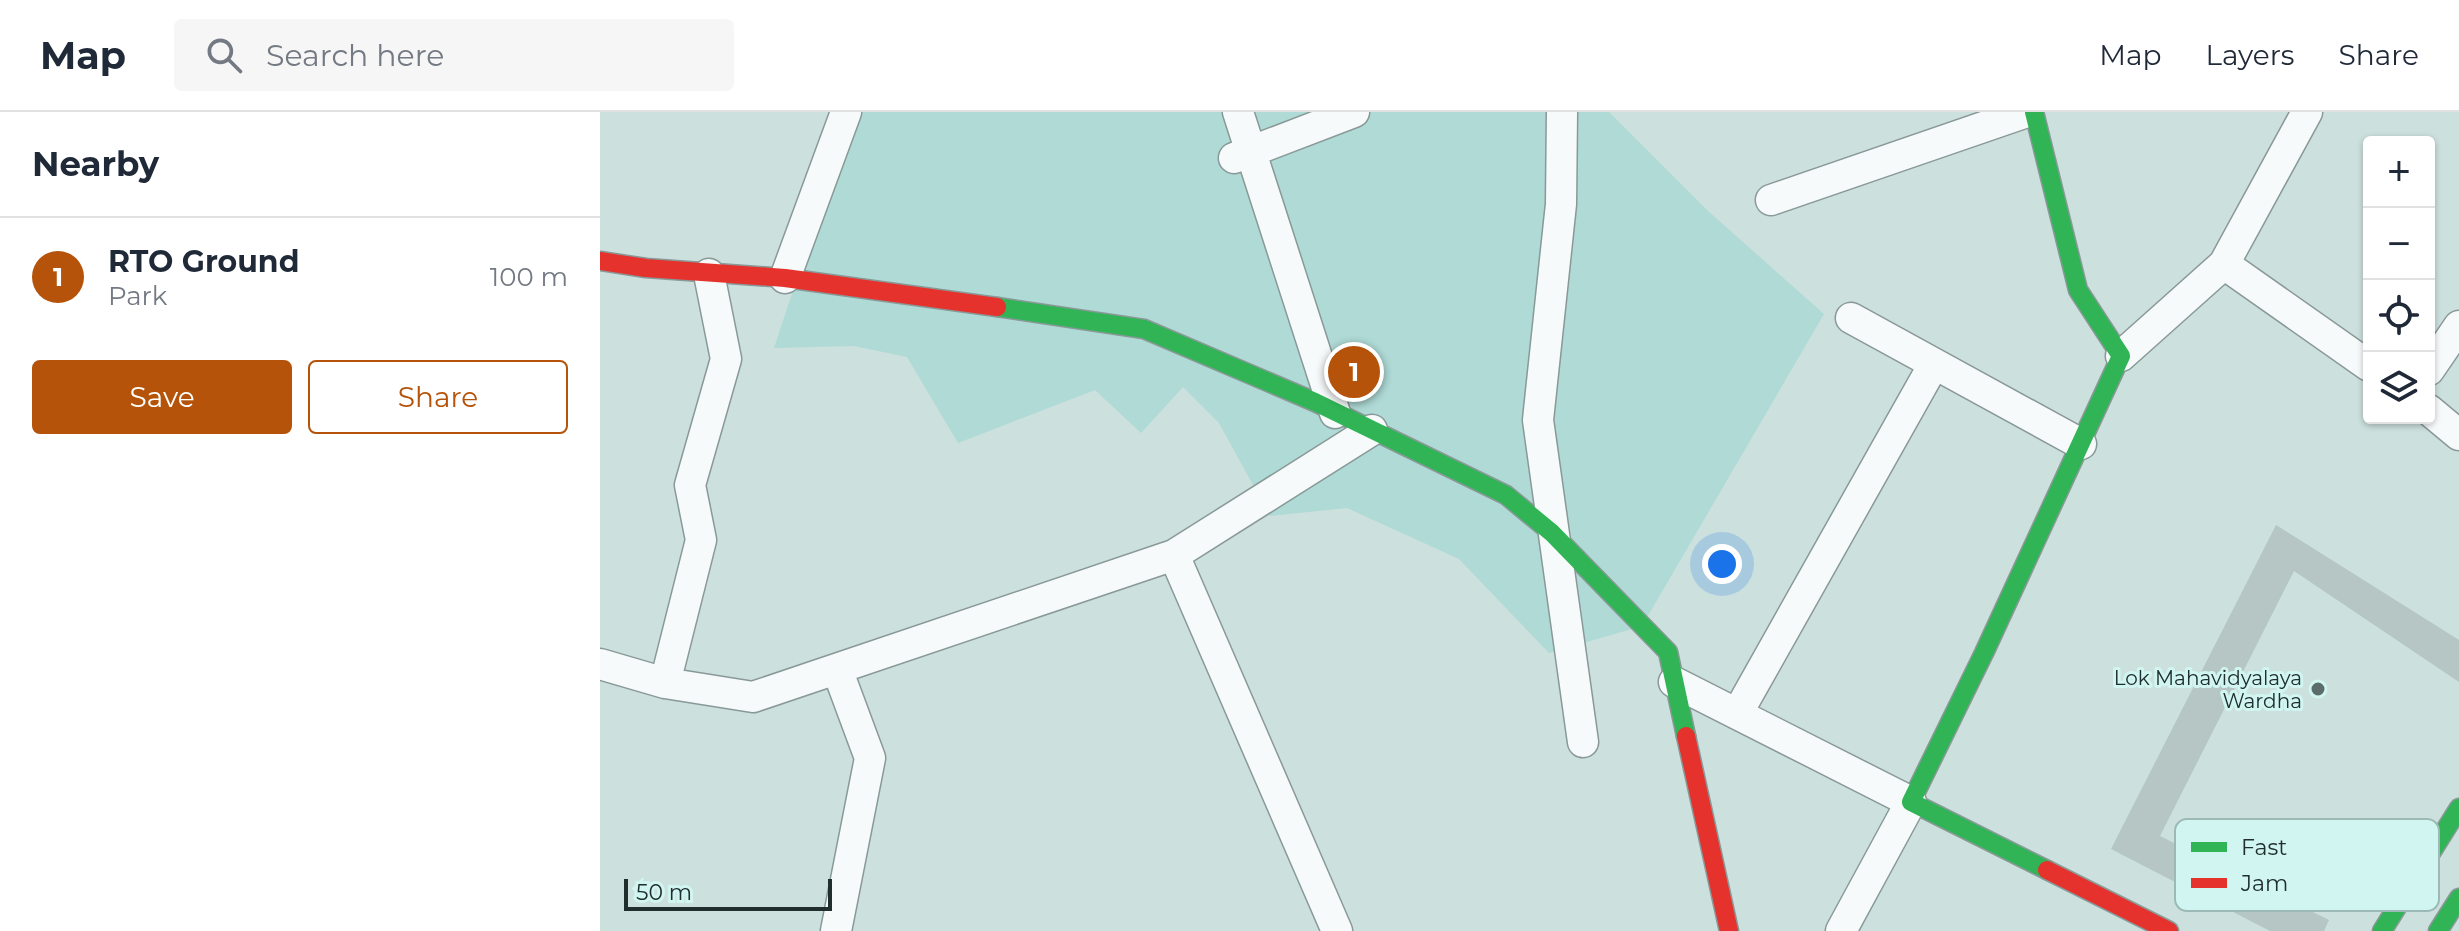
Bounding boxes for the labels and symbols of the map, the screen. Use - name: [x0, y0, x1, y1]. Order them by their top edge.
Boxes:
- pin: 1: [1328, 342, 1380, 402]
- your location: [1702, 544, 1742, 584]
- place label: Lok Mahavidyalaya Wardha: [2114, 666, 2302, 713]
- marker: Lok Mahavidyalaya Wardha: [2309, 680, 2327, 698]
- legend: [2175, 819, 2439, 911]
- text: Fast: [2241, 834, 2287, 861]
- text: Jam: [2240, 870, 2288, 897]
- scale bar: [624, 875, 832, 911]

